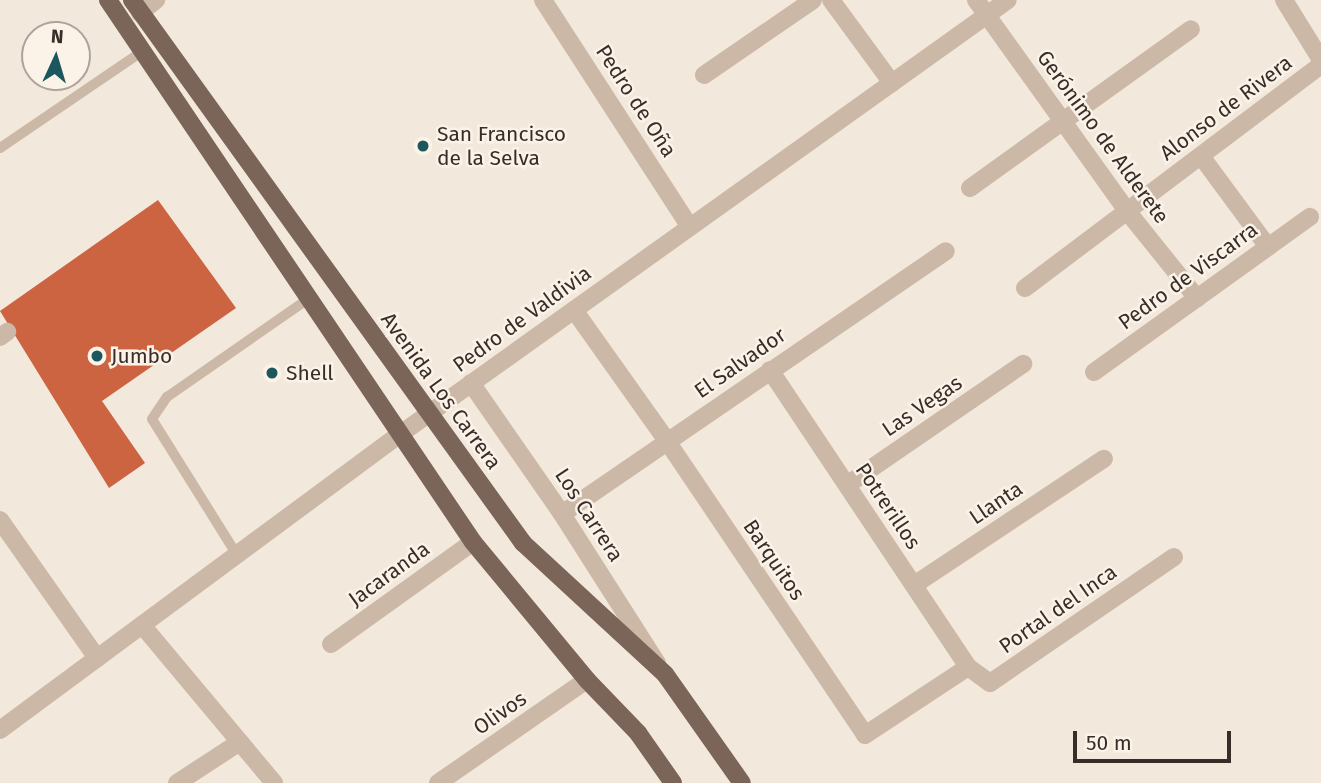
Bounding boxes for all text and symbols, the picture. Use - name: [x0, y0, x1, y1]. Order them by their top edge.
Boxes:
- north arrow: [21, 21, 91, 91]
- text: N: [50, 25, 64, 48]
- street label: Pedro de Oña: [590, 40, 682, 162]
- street label: Gerónimo de Alderete: [1032, 46, 1174, 228]
- street label: Alonso de Rivera: [1155, 50, 1297, 166]
- place label: San Francisco de la Selva: [437, 121, 566, 171]
- marker: San Francisco de la Selva: [415, 138, 431, 154]
- street label: Pedro de Viscarra: [1113, 217, 1263, 335]
- street label: Pedro de Valdivia: [448, 260, 596, 378]
- street label: Avenida Los Carrera: [376, 308, 506, 474]
- street label: El Salvador: [689, 322, 791, 404]
- place label: Jumbo: [111, 343, 172, 369]
- marker: Jumbo: [89, 348, 105, 364]
- place label: Shell: [286, 360, 334, 386]
- marker: Shell: [264, 365, 280, 381]
- street label: Las Vegas: [877, 370, 967, 442]
- street label: Potrerillos: [850, 458, 926, 554]
- street label: Los Carrera: [549, 464, 629, 566]
- street label: Llanta: [965, 476, 1027, 530]
- street label: Barquitos: [738, 515, 810, 605]
- street label: Jacaranda: [344, 536, 434, 612]
- street label: Portal del Inca: [994, 559, 1122, 659]
- street label: Olivos: [469, 686, 531, 740]
- scale bar: [1076, 716, 1234, 760]
- text: 50 m: [1086, 730, 1132, 756]

